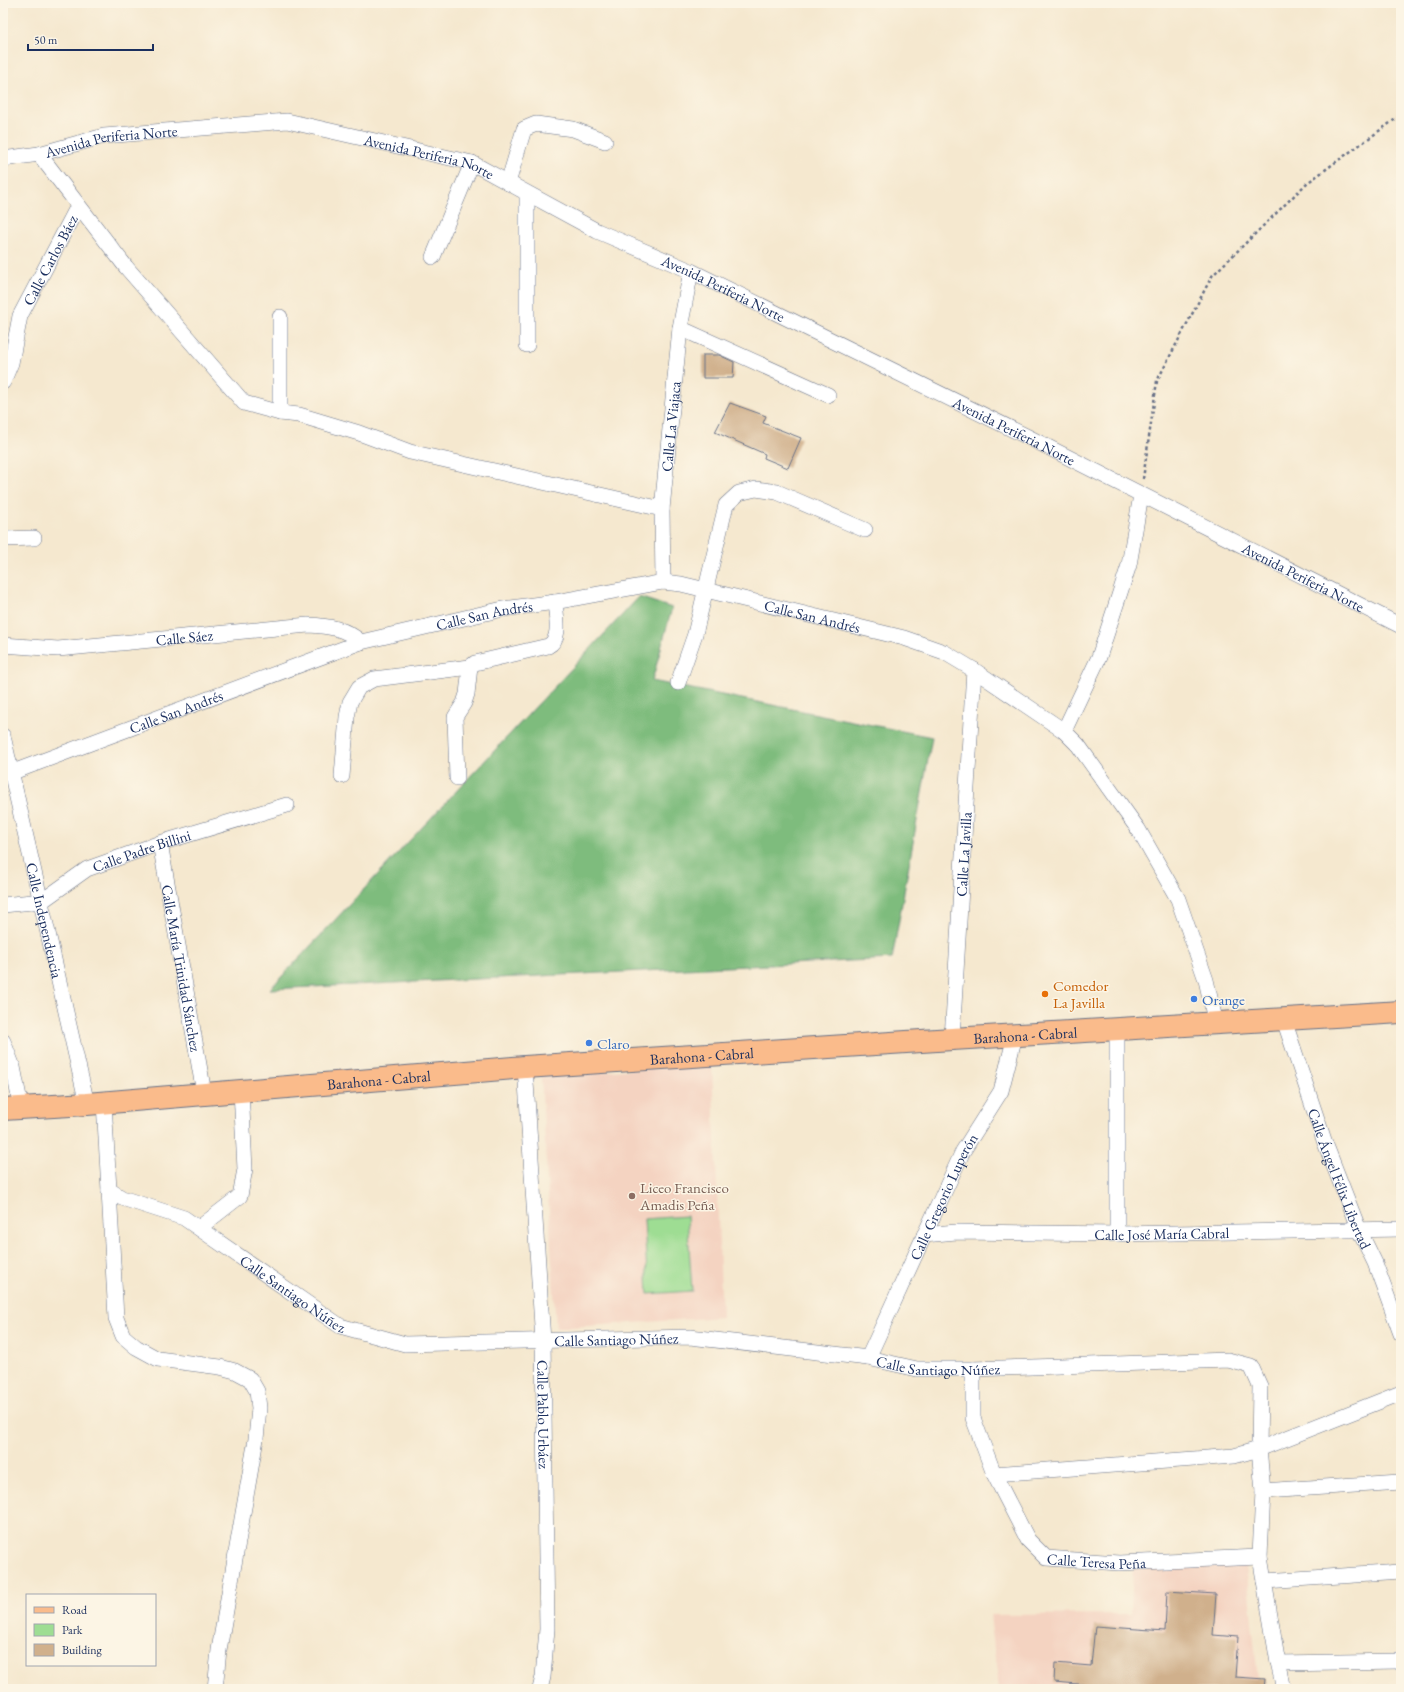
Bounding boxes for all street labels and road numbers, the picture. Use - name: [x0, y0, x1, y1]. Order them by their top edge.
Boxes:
- street label: Avenida Periferia Norte: [42, 121, 178, 162]
- street label: Avenida Periferia Norte: [361, 129, 498, 183]
- street label: Calle Carlos Báez: [18, 211, 81, 308]
- street label: Avenida Periferia Norte: [658, 250, 788, 325]
- street label: Calle La Viajaca: [656, 380, 684, 473]
- street label: Avenida Periferia Norte: [949, 392, 1079, 469]
- street label: Avenida Periferia Norte: [1238, 537, 1368, 616]
- street label: Calle San Andrés: [762, 595, 862, 637]
- street label: Calle San Andrés: [434, 596, 534, 634]
- street label: Calle Sáez: [155, 625, 214, 649]
- street label: Calle San Andrés: [126, 685, 225, 737]
- street label: Calle La Javilla: [951, 811, 975, 897]
- street label: Calle Padre Billini: [90, 825, 193, 876]
- street label: Calle Independencia: [23, 861, 67, 980]
- street label: Calle María Trinidad Sánchez: [158, 883, 206, 1053]
- street label: Barahona - Cabral: [973, 1022, 1078, 1047]
- street label: Barahona - Cabral: [649, 1042, 755, 1068]
- street label: Barahona - Cabral: [326, 1065, 432, 1093]
- street label: Calle Ángel Félix Libertad: [1305, 1106, 1376, 1252]
- street label: Calle Gregorio Luperón: [905, 1129, 981, 1263]
- street label: Calle José María Cabral: [1094, 1223, 1230, 1244]
- street label: Calle Santiago Núñez: [236, 1250, 348, 1337]
- street label: Calle Santiago Núñez: [554, 1328, 679, 1350]
- street label: Calle Santiago Núñez: [875, 1351, 1001, 1379]
- street label: Calle Pablo Urbáez: [534, 1360, 554, 1469]
- street label: Calle Teresa Peña: [1046, 1549, 1146, 1573]

